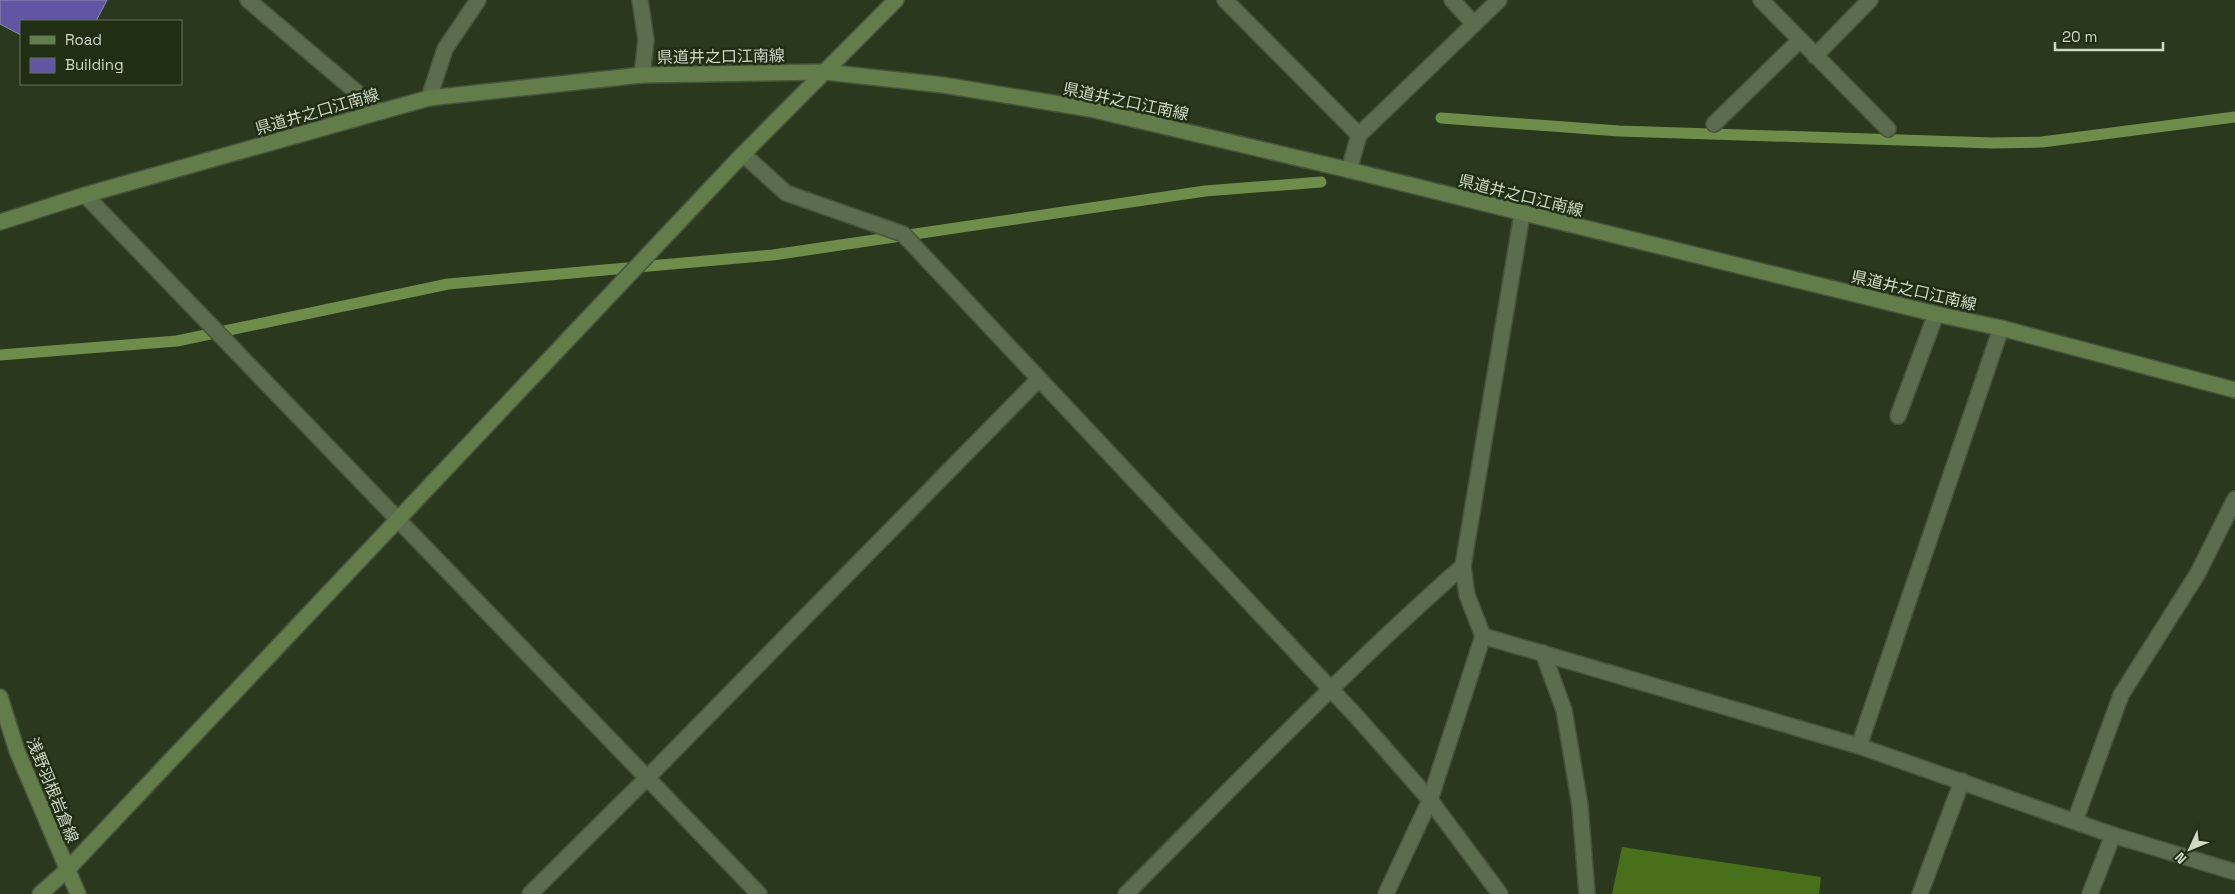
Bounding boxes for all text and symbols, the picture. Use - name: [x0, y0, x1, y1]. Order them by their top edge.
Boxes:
- legend: [20, 20, 182, 85]
- scale bar: [2055, 20, 2162, 52]
- text: 20 m: [2062, 27, 2097, 46]
- text: Road: [65, 30, 102, 49]
- street label: 県道井之口江南線: [657, 45, 785, 68]
- text: Building: [65, 55, 124, 74]
- street label: 県道井之口江南線: [1061, 78, 1191, 125]
- street label: 県道井之口江南線: [253, 84, 382, 139]
- street label: 県道井之口江南線: [1456, 170, 1586, 221]
- street label: 県道井之口江南線: [1849, 266, 1979, 315]
- street label: 浅野羽根岩倉線: [22, 734, 83, 846]
- north arrow: [2165, 824, 2215, 874]
- text: N: [2171, 848, 2190, 868]

